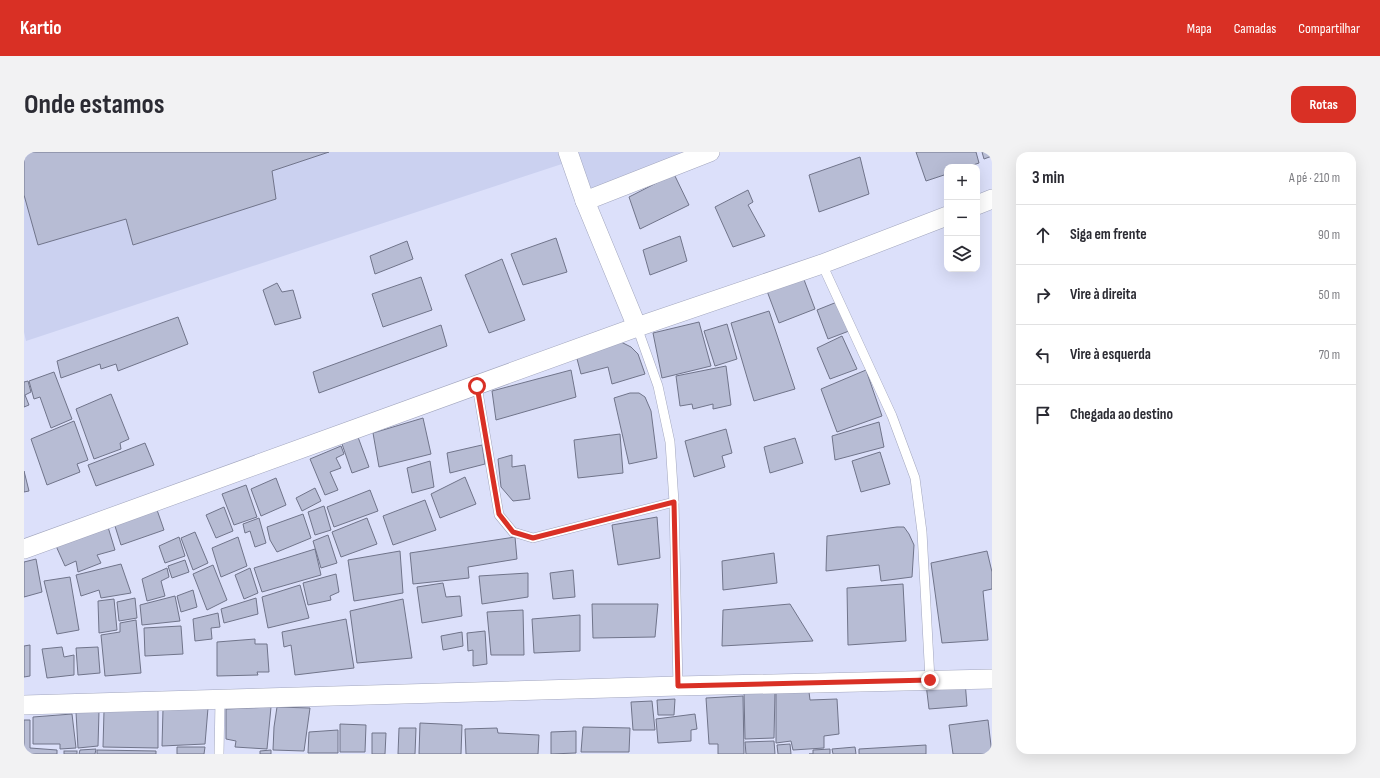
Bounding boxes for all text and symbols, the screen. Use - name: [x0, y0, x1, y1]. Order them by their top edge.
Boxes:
- text: Kartio: [20, 17, 62, 40]
- text: Mapa: [1187, 20, 1212, 37]
- text: Camadas: [1234, 20, 1276, 37]
- text: Compartilhar: [1298, 20, 1360, 37]
- button: Rotas: [1291, 86, 1356, 123]
- text: Onde estamos: [24, 88, 164, 121]
- map controls: [944, 164, 980, 272]
- button: +: [944, 164, 980, 200]
- text: 3 min: [1032, 168, 1065, 188]
- text: A pé · 210 m: [1289, 170, 1340, 186]
- button: −: [944, 200, 980, 236]
- icon: ahead: [1032, 224, 1054, 246]
- text: Siga em frente: [1070, 225, 1147, 244]
- text: 90 m: [1318, 227, 1340, 243]
- button: layers: [944, 236, 980, 272]
- icon: right: [1032, 284, 1054, 306]
- text: Vire à direita: [1070, 285, 1137, 304]
- text: 50 m: [1319, 287, 1340, 303]
- icon: left: [1032, 344, 1054, 366]
- text: Vire à esquerda: [1070, 345, 1151, 364]
- text: 70 m: [1319, 347, 1340, 363]
- route start: [468, 377, 486, 395]
- icon: arrive: [1032, 404, 1054, 426]
- text: Chegada ao destino: [1070, 405, 1173, 424]
- route end: [921, 671, 939, 689]

